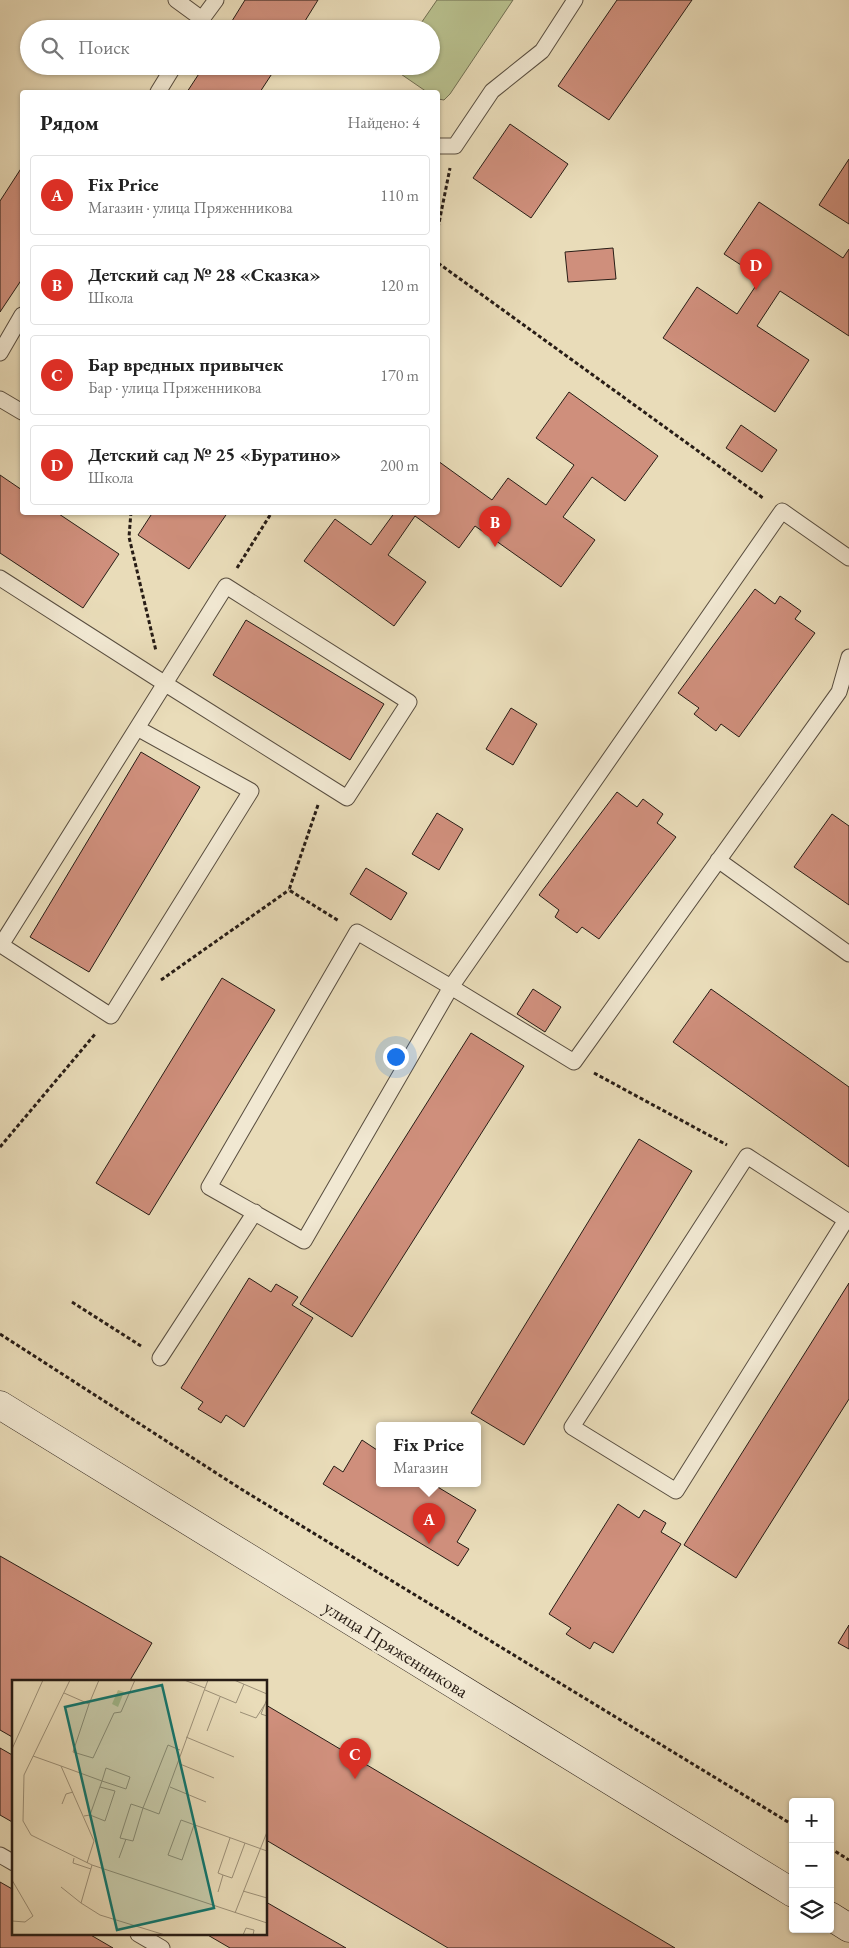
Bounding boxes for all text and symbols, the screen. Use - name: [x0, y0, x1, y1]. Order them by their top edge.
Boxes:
- search box: [20, 20, 440, 75]
- icon: search: [38, 34, 66, 62]
- text: Поиск: [78, 35, 130, 60]
- text: Рядом: [40, 109, 99, 136]
- text: Найдено: 4: [348, 112, 420, 133]
- text: Fix Price: [88, 172, 159, 197]
- text: A: [51, 185, 63, 206]
- text: 110 m: [380, 185, 419, 206]
- text: Магазин · улица Пряженникова: [88, 197, 293, 218]
- pin: D: [740, 249, 772, 290]
- text: Детский сад № 28 «Сказка»: [88, 262, 320, 287]
- text: B: [52, 275, 62, 296]
- text: 120 m: [380, 275, 419, 296]
- text: Школа: [88, 287, 133, 308]
- text: Бар вредных привычек: [88, 352, 283, 377]
- text: C: [51, 365, 63, 386]
- text: 170 m: [380, 365, 419, 386]
- text: Бар · улица Пряженникова: [88, 377, 261, 398]
- text: Детский сад № 25 «Буратино»: [88, 442, 341, 467]
- text: D: [51, 455, 63, 476]
- text: 200 m: [380, 455, 419, 476]
- text: Школа: [88, 467, 133, 488]
- pin: B: [479, 506, 511, 547]
- your location: [383, 1044, 409, 1070]
- popup: [376, 1422, 481, 1487]
- text: Fix Price: [393, 1432, 464, 1457]
- text: Магазин: [393, 1457, 448, 1478]
- pin: A: [413, 1503, 445, 1544]
- street label: улица Пряженникова: [319, 1594, 473, 1704]
- inset map: [12, 1680, 268, 1936]
- pin: C: [339, 1738, 371, 1779]
- map controls: [789, 1798, 834, 1933]
- button: +: [789, 1798, 834, 1843]
- button: −: [789, 1843, 834, 1888]
- button: layers: [789, 1888, 834, 1933]

